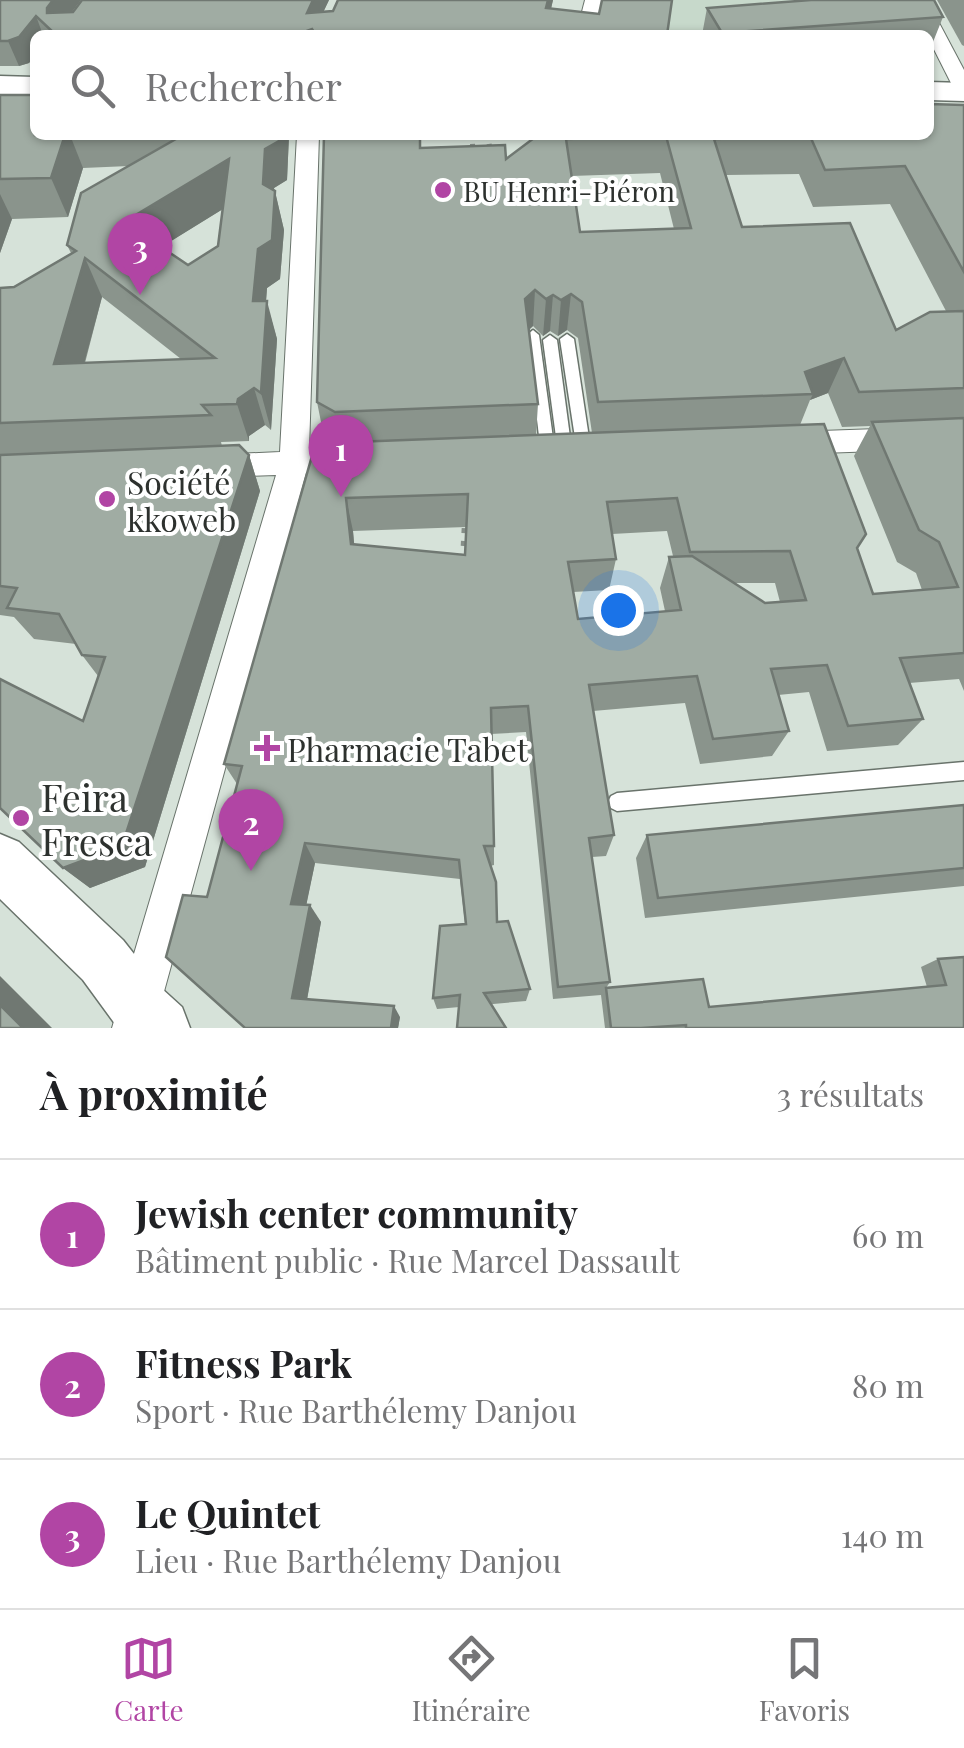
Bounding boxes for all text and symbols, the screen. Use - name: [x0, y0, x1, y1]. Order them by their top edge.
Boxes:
- search box: [30, 30, 934, 140]
- icon: search: [65, 58, 120, 113]
- text: Rechercher: [145, 60, 342, 111]
- place label: BU Henri-Piéron: [463, 172, 675, 209]
- marker: BU Henri-Piéron: [432, 179, 454, 201]
- pin: 3: [108, 212, 172, 295]
- pin: 1: [308, 414, 374, 497]
- place label: Société kkoweb: [127, 460, 236, 540]
- marker: Société kkoweb: [96, 488, 118, 510]
- your location: [593, 585, 644, 636]
- place label: Pharmacie Tabet: [287, 727, 529, 770]
- marker: Pharmacie Tabet: [256, 737, 278, 759]
- place label: Feira Fresca: [41, 771, 152, 866]
- pin: 2: [218, 788, 284, 871]
- marker: Feira Fresca: [10, 807, 32, 829]
- text: À proximité: [40, 1065, 268, 1121]
- text: 3 résultats: [777, 1072, 924, 1115]
- text: Jewish center community: [135, 1187, 578, 1238]
- text: 1: [66, 1213, 79, 1256]
- text: 60 m: [852, 1213, 924, 1256]
- text: Bâtiment public · Rue Marcel Dassault: [135, 1238, 680, 1281]
- text: Fitness Park: [135, 1337, 352, 1388]
- text: 2: [64, 1363, 81, 1406]
- text: 80 m: [852, 1363, 924, 1406]
- text: Sport · Rue Barthélemy Danjou: [135, 1388, 577, 1431]
- text: Le Quintet: [135, 1487, 320, 1538]
- text: 3: [65, 1513, 80, 1556]
- text: 140 m: [841, 1513, 924, 1556]
- text: Lieu · Rue Barthélemy Danjou: [135, 1538, 561, 1581]
- tab: Carte: [114, 1631, 184, 1728]
- tab: Itinéraire: [412, 1631, 531, 1728]
- tab: Favoris: [759, 1631, 850, 1728]

